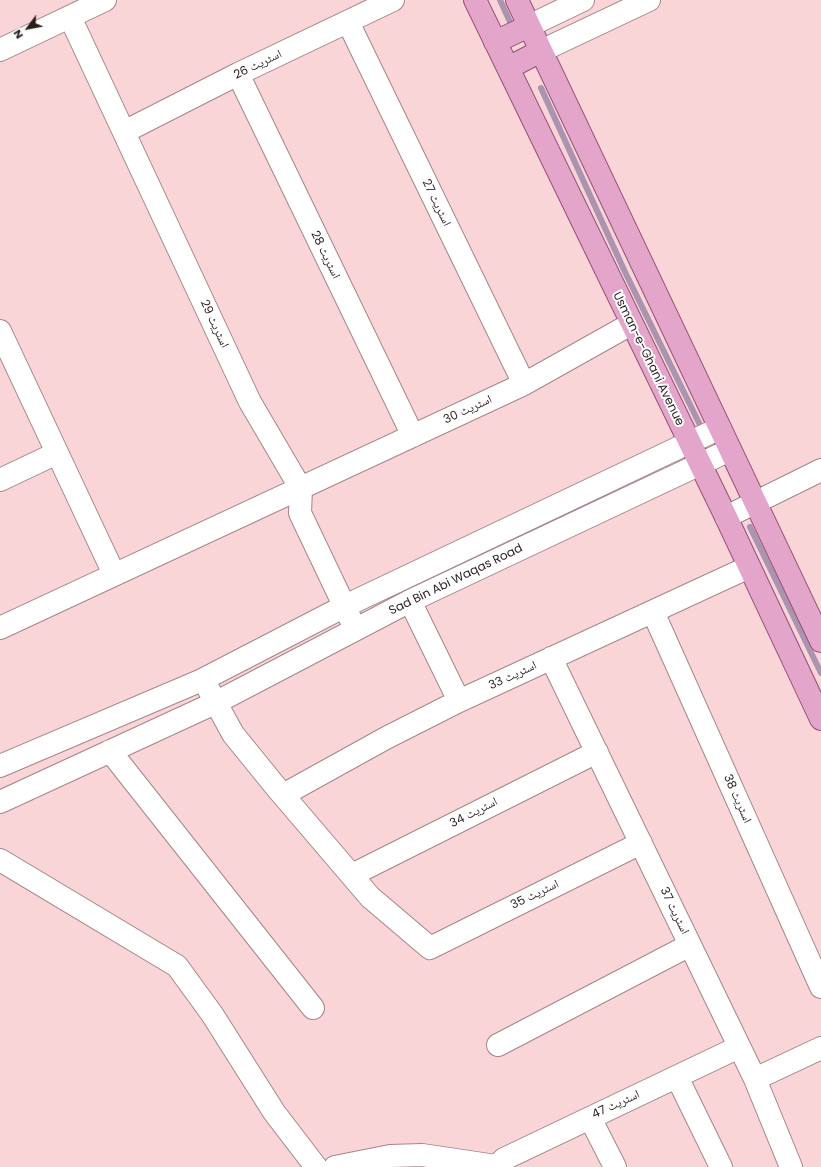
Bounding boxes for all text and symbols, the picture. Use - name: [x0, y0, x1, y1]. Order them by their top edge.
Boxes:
- north arrow: [8, 8, 48, 48]
- text: N: [9, 27, 27, 42]
- street label: اسٹریٹ 26: [232, 47, 284, 83]
- street label: اسٹریٹ 27: [418, 177, 454, 229]
- street label: اسٹریٹ 28: [307, 229, 343, 281]
- street label: Usman-e-Ghani Avenue: [609, 290, 687, 428]
- street label: اسٹریٹ 29: [197, 298, 231, 350]
- street label: اسٹریٹ 30: [442, 393, 494, 427]
- street label: Sad Bin Abi Waqas Road: [387, 541, 525, 619]
- street label: اسٹریٹ 33: [487, 659, 539, 693]
- street label: اسٹریٹ 38: [720, 772, 754, 826]
- street label: اسٹریٹ 34: [448, 795, 500, 831]
- street label: اسٹریٹ 35: [509, 877, 561, 913]
- street label: اسٹریٹ 37: [656, 885, 692, 937]
- street label: اسٹریٹ 47: [590, 1088, 642, 1122]

